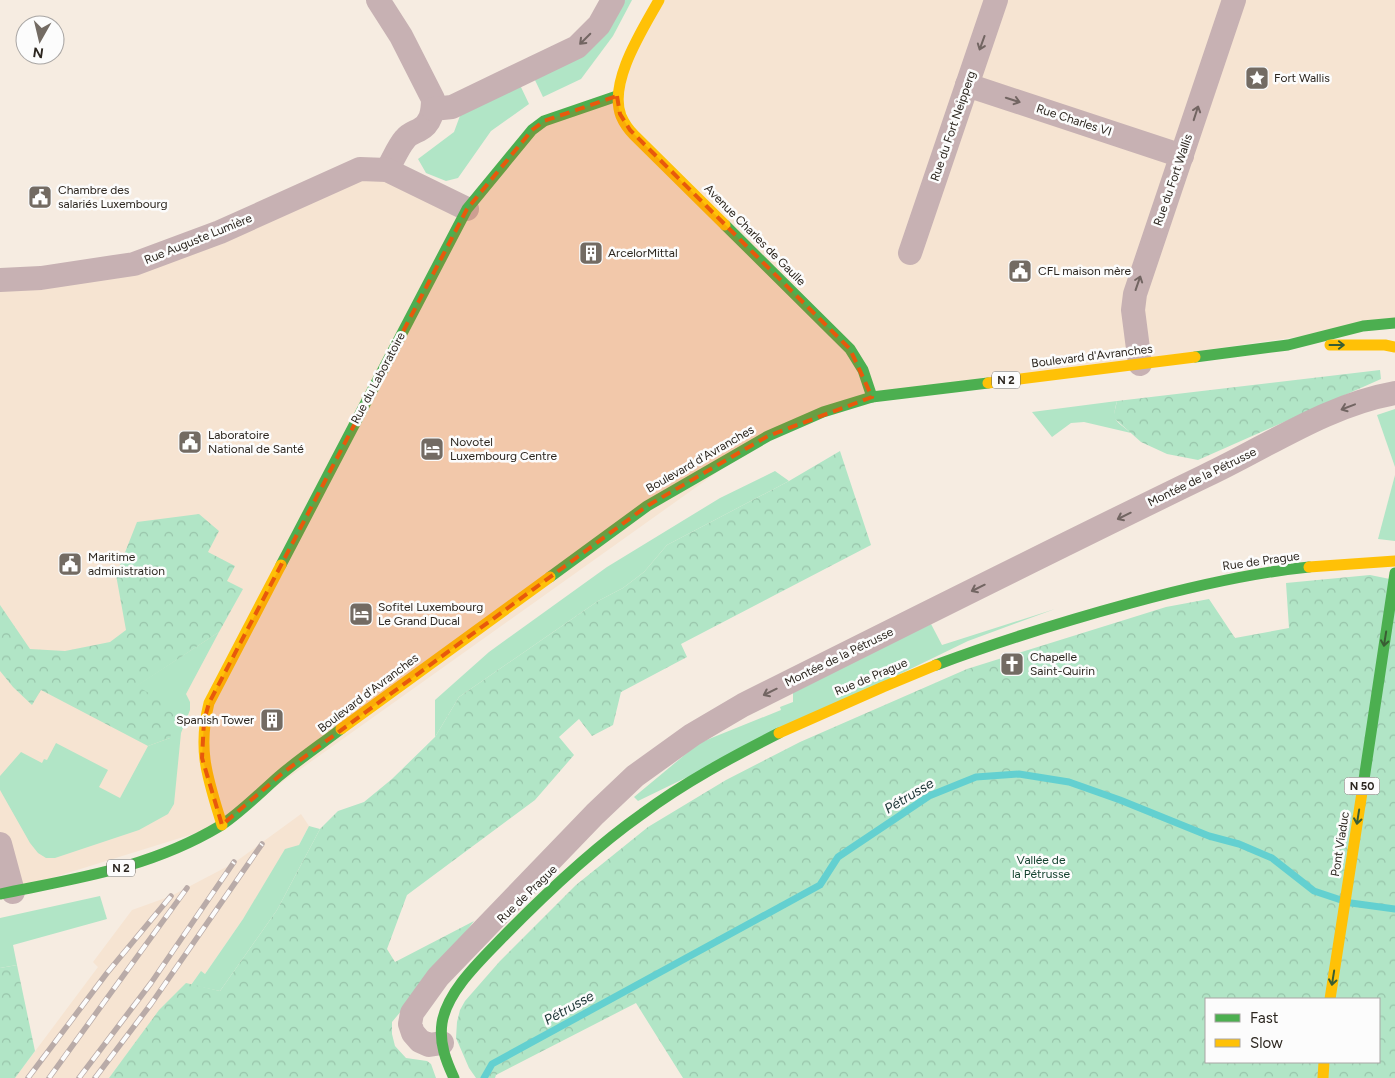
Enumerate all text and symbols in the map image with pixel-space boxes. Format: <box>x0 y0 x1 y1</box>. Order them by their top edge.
north arrow <box>15 15 65 65</box>
one-way arrow <box>579 33 591 46</box>
one-way arrow <box>977 34 986 50</box>
text: N <box>32 43 45 62</box>
place icon: Fort Wallis <box>1244 65 1270 91</box>
street label: Rue du Fort Neipperg <box>928 69 978 183</box>
place label: Fort Wallis <box>1274 71 1330 85</box>
one-way arrow <box>1005 96 1021 106</box>
street label: Rue Charles VI <box>1034 101 1114 139</box>
one-way arrow <box>1192 105 1201 121</box>
street label: Rue du Fort Wallis <box>1151 132 1195 228</box>
street label: Avenue Charles de Gaulle <box>702 182 809 289</box>
place label: Chambre des salariés Luxembourg <box>58 183 168 211</box>
public building icon: Chambre des salariés Luxembourg <box>27 184 53 210</box>
street label: Rue Auguste Lumière <box>142 211 254 267</box>
building icon: ArcelorMittal <box>578 240 604 266</box>
place label: ArcelorMittal <box>608 246 678 260</box>
public building icon: CFL maison mère <box>1007 258 1033 284</box>
place label: CFL maison mère <box>1038 264 1132 278</box>
one-way arrow <box>1134 276 1144 292</box>
street label: Rue du Laboratoire <box>348 329 408 426</box>
one-way arrow <box>1328 340 1345 350</box>
street label: Boulevard d'Avranches <box>1031 342 1154 370</box>
road number: N 2 <box>992 372 1020 388</box>
one-way arrow <box>1341 403 1357 412</box>
street label: Boulevard d'Avranches <box>644 422 757 496</box>
place label: Laboratoire National de Santé <box>208 428 304 456</box>
public building icon: Laboratoire National de Santé <box>177 429 203 455</box>
place label: Novotel Luxembourg Centre <box>450 435 558 463</box>
hotel icon: Novotel Luxembourg Centre <box>419 436 445 462</box>
street label: Montée de la Pétrusse <box>1145 444 1259 509</box>
one-way arrow <box>1116 511 1131 521</box>
street label: Rue de Prague <box>1222 549 1301 573</box>
place label: Maritime administration <box>88 550 165 578</box>
public building icon: Maritime administration <box>57 551 83 577</box>
one-way arrow <box>971 584 986 593</box>
place label: Sofitel Luxembourg Le Grand Ducal <box>378 600 483 628</box>
hotel icon: Sofitel Luxembourg Le Grand Ducal <box>348 601 374 627</box>
street label: Montée de la Pétrusse <box>782 624 896 689</box>
one-way arrow <box>1380 631 1390 647</box>
street label: Boulevard d'Avranches <box>315 650 421 735</box>
place label: Chapelle Saint-Quirin <box>1030 650 1095 678</box>
church icon: Chapelle Saint-Quirin <box>999 651 1025 677</box>
street label: Rue de Prague <box>833 655 910 699</box>
one-way arrow <box>763 688 778 697</box>
building icon: Spanish Tower <box>259 707 285 733</box>
place label: Spanish Tower <box>176 713 254 727</box>
water label: Pétrusse <box>881 774 937 817</box>
road number: N 50 <box>1344 778 1380 794</box>
one-way arrow <box>1352 809 1362 825</box>
street label: Pont Viaduc <box>1328 810 1352 877</box>
park label: Vallée de la Pétrusse <box>1012 853 1071 881</box>
road number: N 2 <box>107 860 135 876</box>
street label: Rue de Prague <box>494 862 560 926</box>
one-way arrow <box>1328 969 1338 985</box>
water label: Pétrusse <box>541 987 597 1029</box>
legend <box>1205 998 1380 1063</box>
text: Fast <box>1250 1009 1279 1027</box>
text: Slow <box>1250 1034 1283 1052</box>

